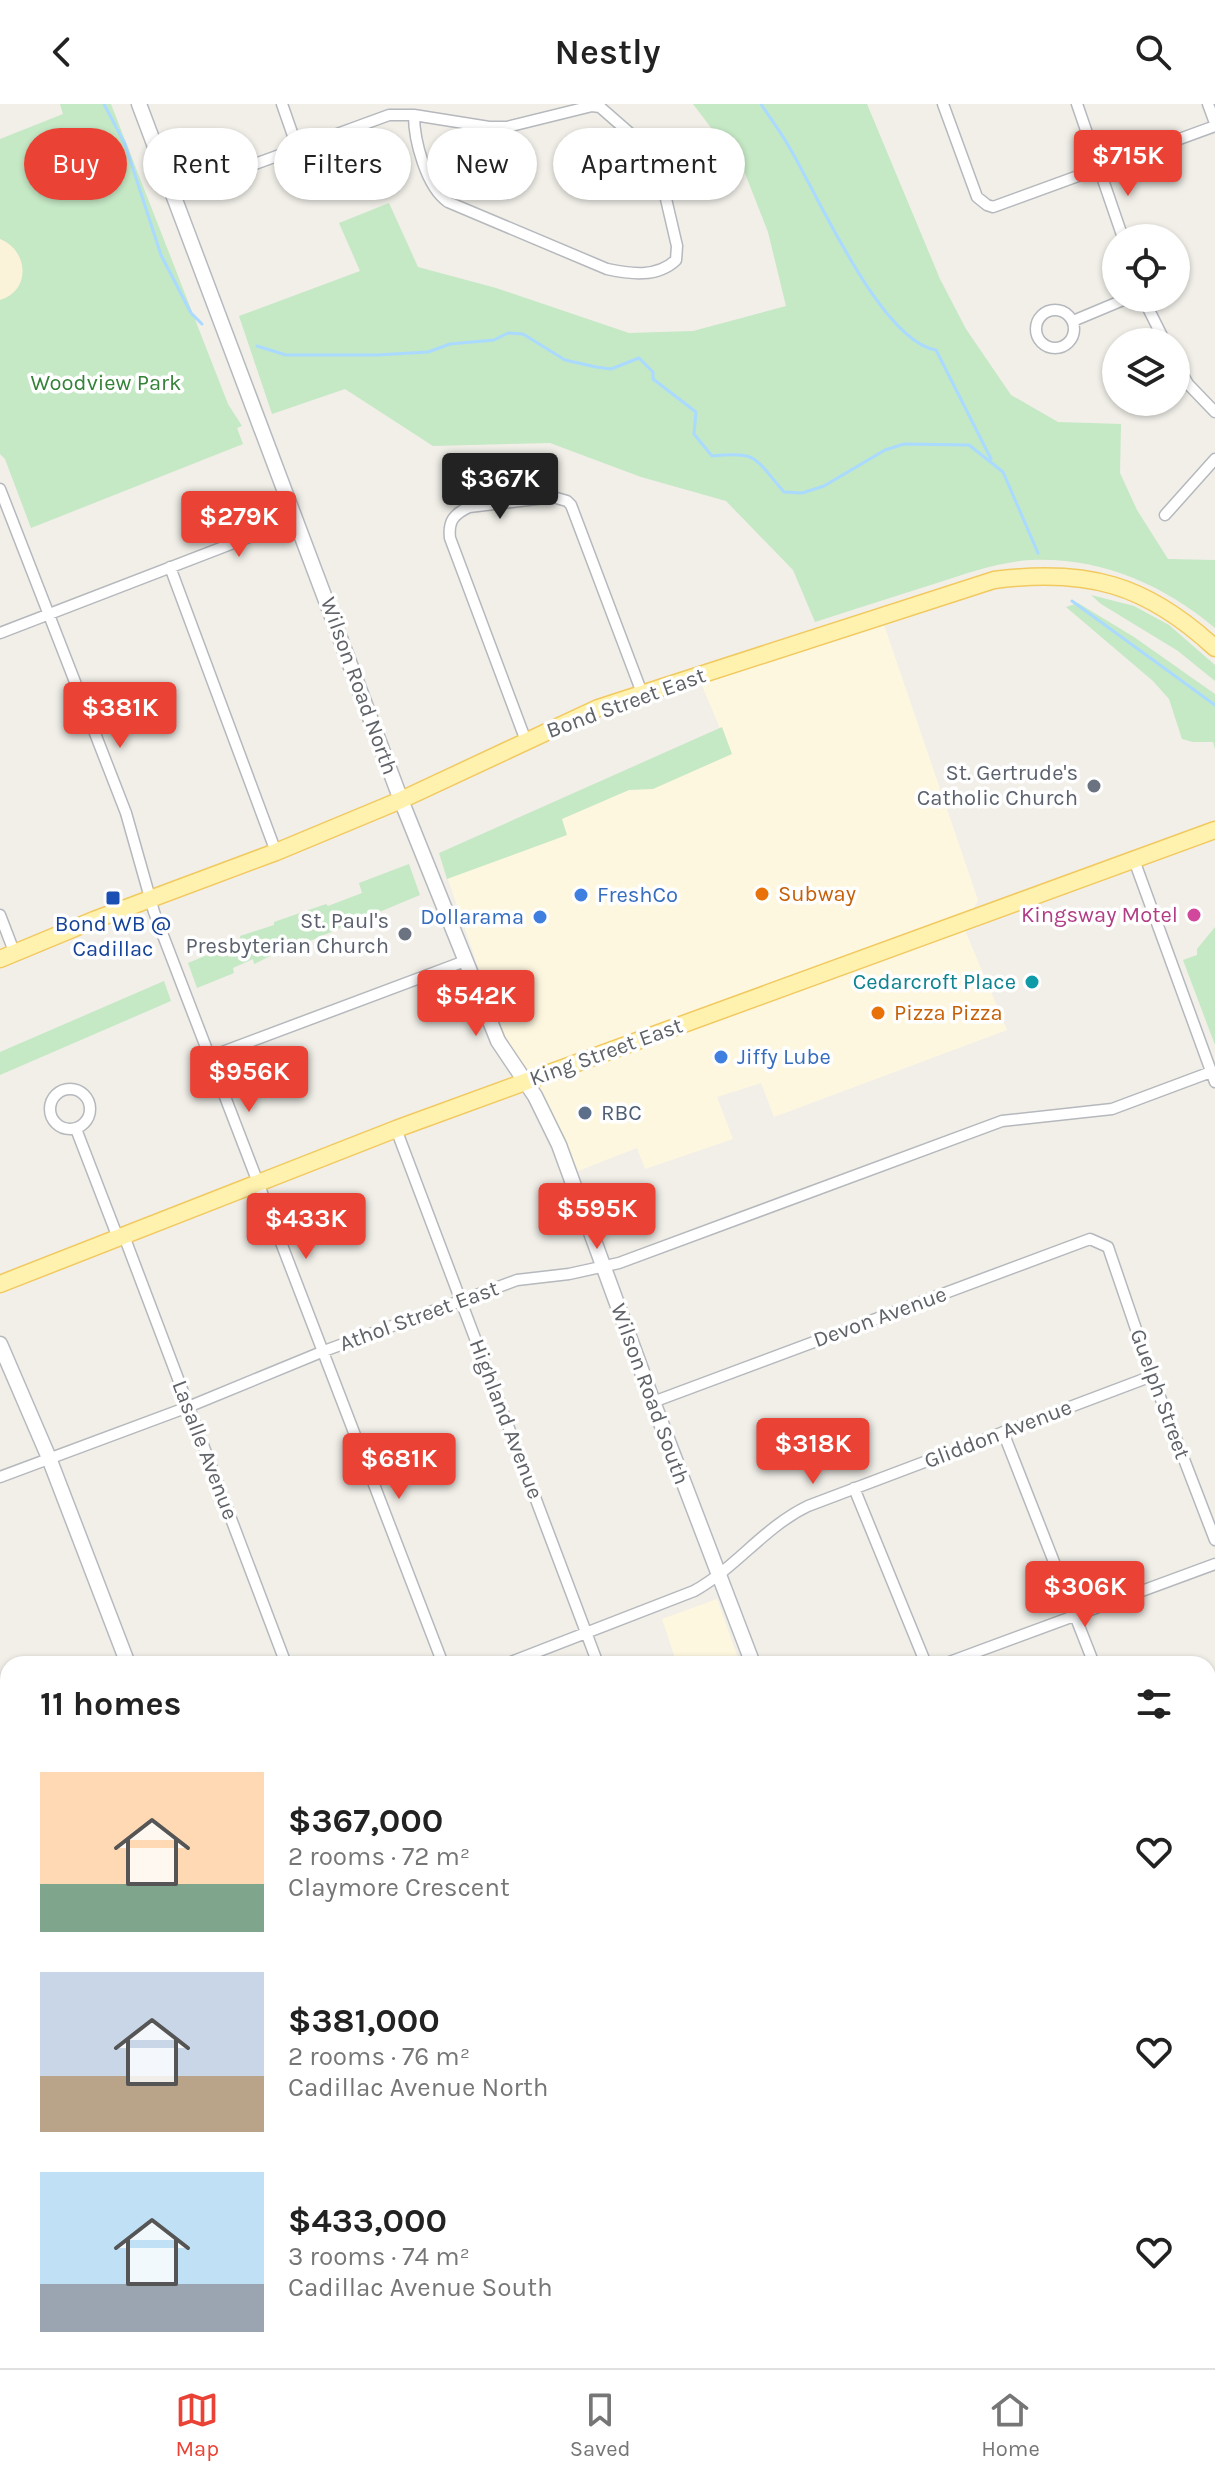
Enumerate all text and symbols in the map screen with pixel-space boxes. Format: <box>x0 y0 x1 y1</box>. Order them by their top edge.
icon: back <box>40 30 84 74</box>
icon: search <box>1131 30 1175 74</box>
text: Nestly <box>555 31 660 73</box>
chip: Buy <box>24 128 127 200</box>
chip: Rent <box>143 128 258 200</box>
chip: Filters <box>274 128 411 200</box>
chip: New <box>427 128 537 200</box>
chip: Apartment <box>553 128 745 200</box>
pin: $715K <box>1072 130 1184 198</box>
text: $715K <box>1092 140 1164 171</box>
map controls <box>1102 224 1190 416</box>
button: locate <box>1102 224 1190 312</box>
button: layers <box>1102 328 1190 416</box>
park label: Woodview Park <box>31 370 181 396</box>
pin: $367K <box>444 453 556 521</box>
text: $367K <box>460 463 540 494</box>
pin: $279K <box>183 491 295 559</box>
text: $279K <box>199 501 279 532</box>
street label: Wilson Road North <box>315 594 403 778</box>
street label: Bond Street East <box>543 662 709 744</box>
pin: $381K <box>64 682 176 750</box>
text: $381K <box>81 692 159 723</box>
place label: St. Gertrude's Catholic Church <box>917 760 1078 811</box>
marker: St. Gertrude's Catholic Church <box>1085 777 1103 795</box>
place label: Subway <box>778 881 856 907</box>
place label: FreshCo <box>597 882 678 908</box>
marker: Subway <box>753 885 771 903</box>
marker: FreshCo <box>572 886 590 904</box>
marker: Bond WB @ Cadillac <box>104 889 122 907</box>
place label: Kingsway Motel <box>1021 902 1178 928</box>
place label: Dollarama <box>420 904 524 930</box>
marker: Kingsway Motel <box>1185 906 1203 924</box>
place label: St. Paul's Presbyterian Church <box>185 908 389 959</box>
marker: Dollarama <box>531 908 549 926</box>
place label: Bond WB @ Cadillac <box>55 911 171 962</box>
marker: St. Paul's Presbyterian Church <box>396 925 414 943</box>
place label: Cedarcroft Place <box>853 969 1016 995</box>
pin: $542K <box>420 970 532 1038</box>
marker: Cedarcroft Place <box>1023 973 1041 991</box>
text: $542K <box>435 980 517 1011</box>
place label: Pizza Pizza <box>894 1000 1003 1026</box>
marker: Pizza Pizza <box>869 1004 887 1022</box>
street label: King Street East <box>526 1012 686 1092</box>
place label: Jiffy Lube <box>737 1044 831 1070</box>
pin: $956K <box>193 1046 305 1114</box>
marker: Jiffy Lube <box>712 1048 730 1066</box>
text: $956K <box>208 1056 290 1087</box>
place label: RBC <box>601 1100 642 1126</box>
marker: RBC <box>576 1104 594 1122</box>
pin: $595K <box>541 1183 653 1251</box>
pin: $433K <box>250 1193 362 1261</box>
text: $595K <box>556 1193 638 1224</box>
text: $433K <box>265 1203 347 1234</box>
street label: Athol Street East <box>336 1275 502 1357</box>
street label: Devon Avenue <box>810 1281 950 1353</box>
street label: Wilson Road South <box>605 1300 695 1488</box>
street label: Guelph Street <box>1124 1325 1196 1463</box>
street label: Highland Avenue <box>464 1335 548 1503</box>
street label: Lasalle Avenue <box>166 1377 244 1523</box>
street label: Gliddon Avenue <box>921 1394 1075 1474</box>
pin: $318K <box>757 1418 869 1486</box>
text: $318K <box>774 1428 852 1459</box>
pin: $681K <box>343 1433 455 1501</box>
text: $681K <box>361 1443 437 1474</box>
pin: $306K <box>1029 1561 1141 1629</box>
text: $306K <box>1043 1571 1127 1602</box>
icon: filters <box>1132 1682 1176 1726</box>
text: 11 homes <box>40 1684 182 1724</box>
text: $367,000 <box>288 1801 443 1841</box>
icon: home <box>104 1804 200 1900</box>
icon: heart <box>1132 1830 1176 1874</box>
text: 2 rooms · 72 m² <box>288 1841 470 1872</box>
text: Claymore Crescent <box>288 1872 510 1903</box>
text: $381,000 <box>288 2001 440 2041</box>
icon: home <box>104 2004 200 2100</box>
icon: heart <box>1132 2030 1176 2074</box>
text: 2 rooms · 76 m² <box>288 2041 470 2072</box>
text: Cadillac Avenue North <box>288 2072 548 2103</box>
text: $433,000 <box>288 2201 447 2241</box>
icon: home <box>104 2204 200 2300</box>
icon: heart <box>1132 2230 1176 2274</box>
text: 3 rooms · 74 m² <box>288 2241 470 2272</box>
text: Cadillac Avenue South <box>288 2272 553 2303</box>
tab: Map <box>175 2388 219 2462</box>
tab: Saved <box>570 2388 631 2462</box>
tab: Home <box>981 2388 1040 2462</box>

